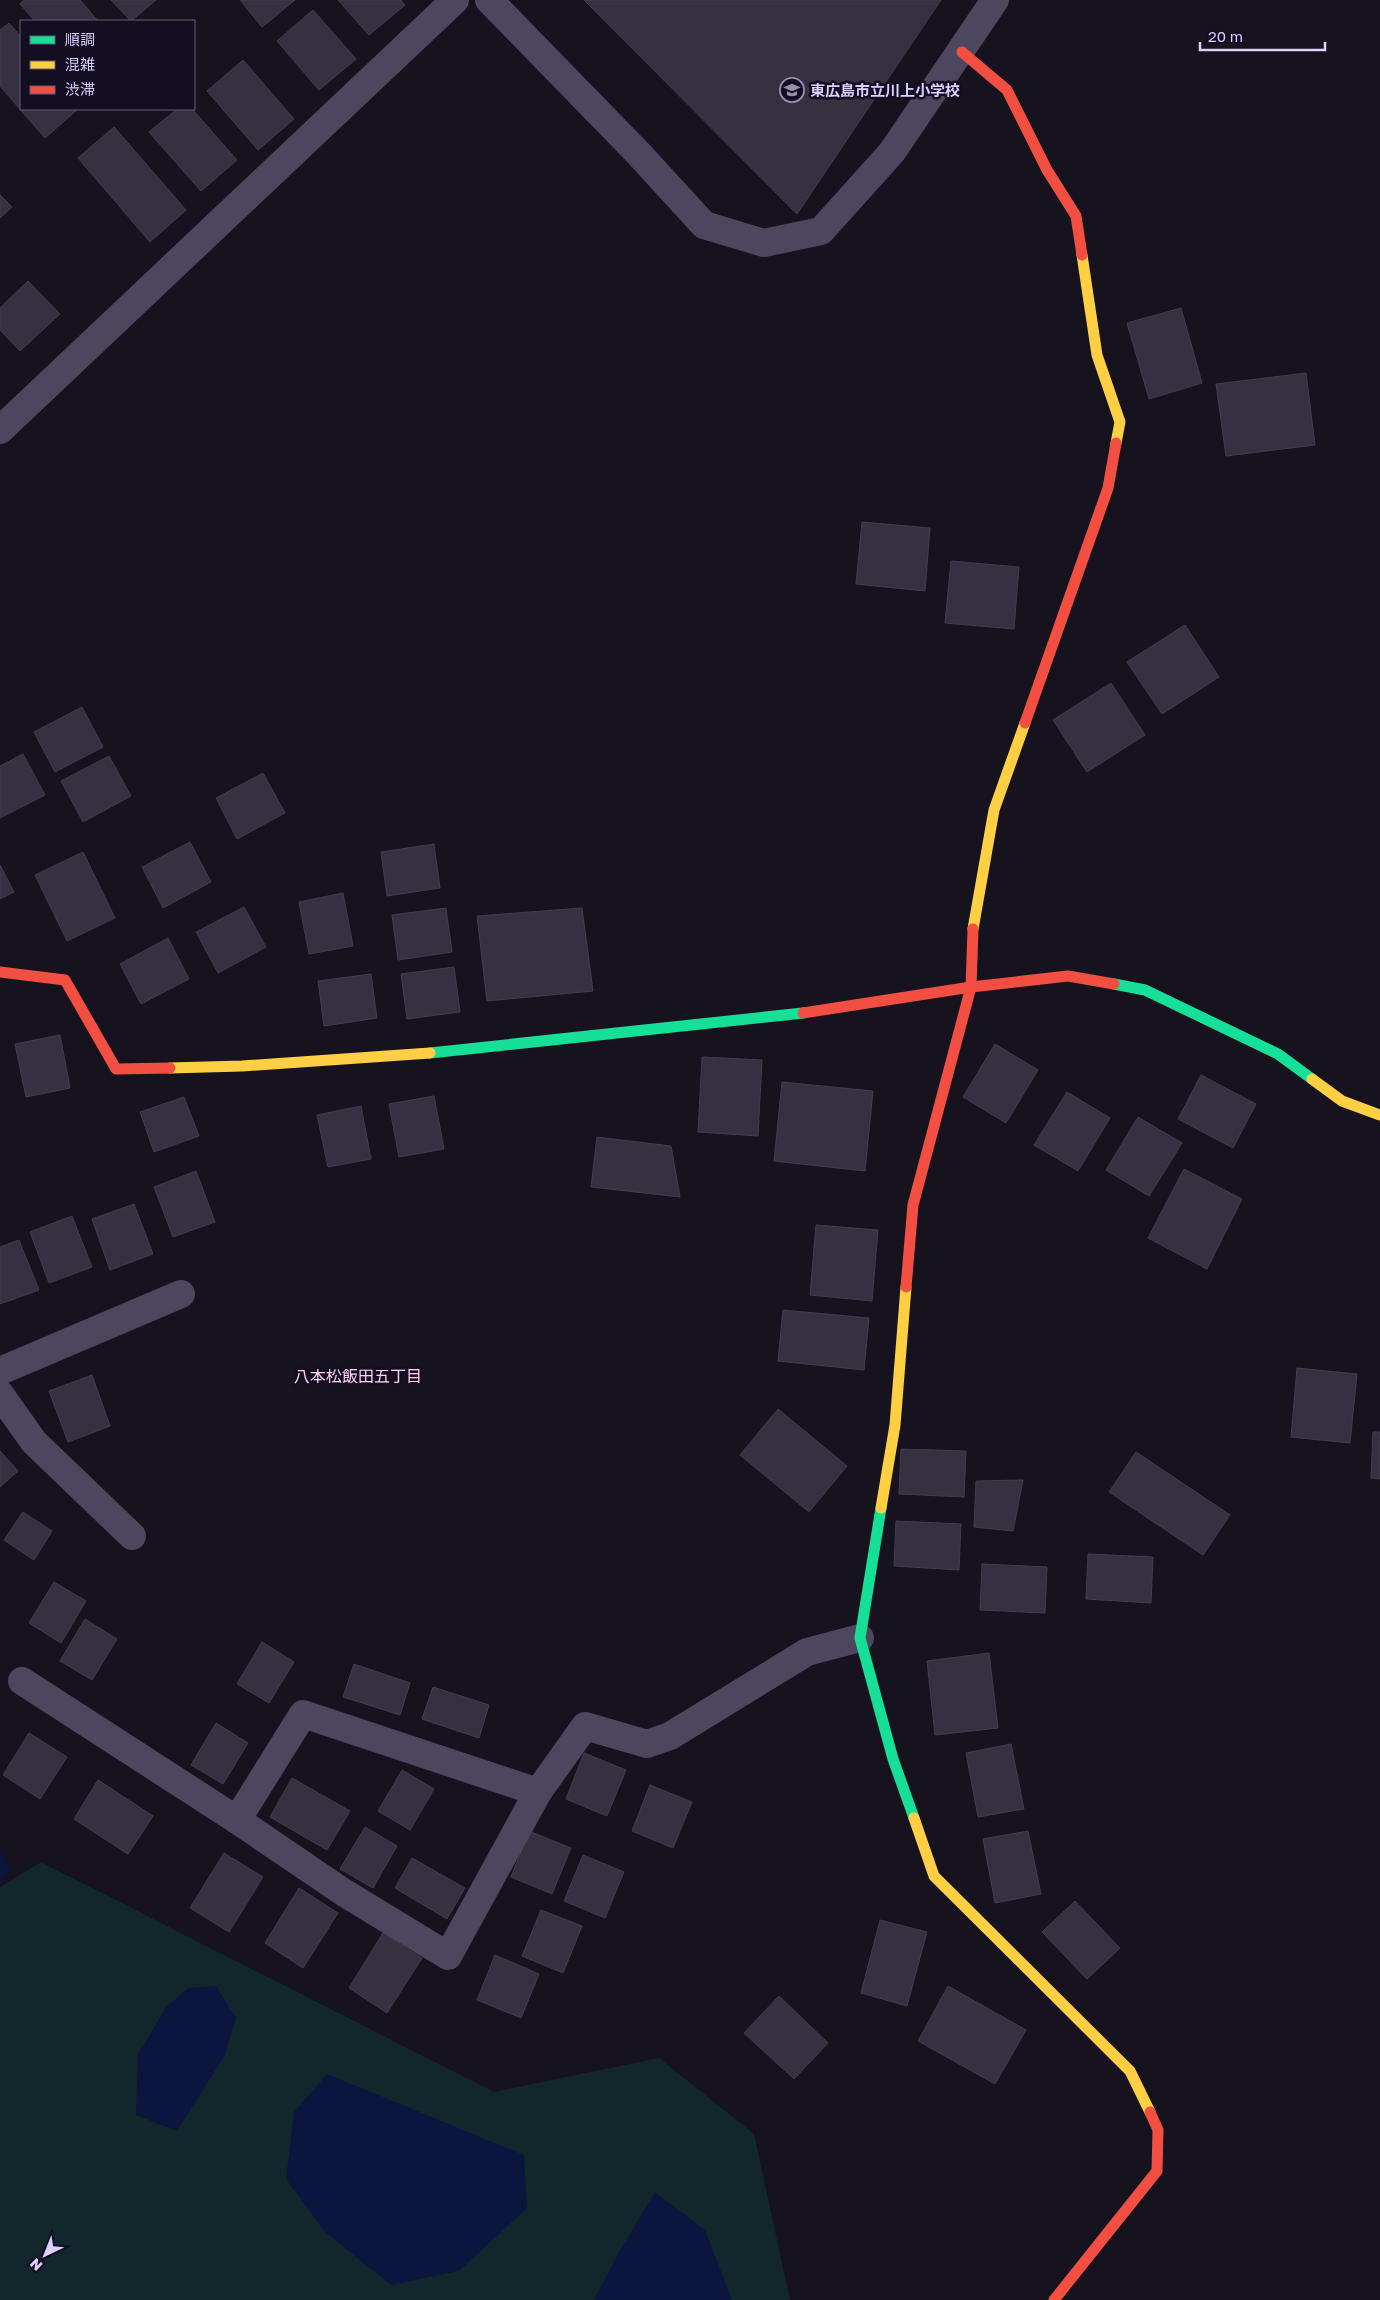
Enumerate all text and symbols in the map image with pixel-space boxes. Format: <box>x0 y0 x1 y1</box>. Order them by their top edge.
legend <box>20 20 195 110</box>
scale bar <box>1200 20 1325 52</box>
text: 20 m <box>1208 27 1243 45</box>
text: 順調 <box>65 30 95 48</box>
text: 混雑 <box>65 55 95 73</box>
school or university icon: 東広島市立川上小学校 <box>779 77 805 103</box>
text: 渋滞 <box>65 80 95 98</box>
place label: 東広島市立川上小学校 <box>810 81 960 99</box>
district label: 八本松飯田五丁目 <box>294 1366 422 1386</box>
north arrow <box>20 2230 70 2280</box>
text: N <box>26 2255 45 2275</box>

